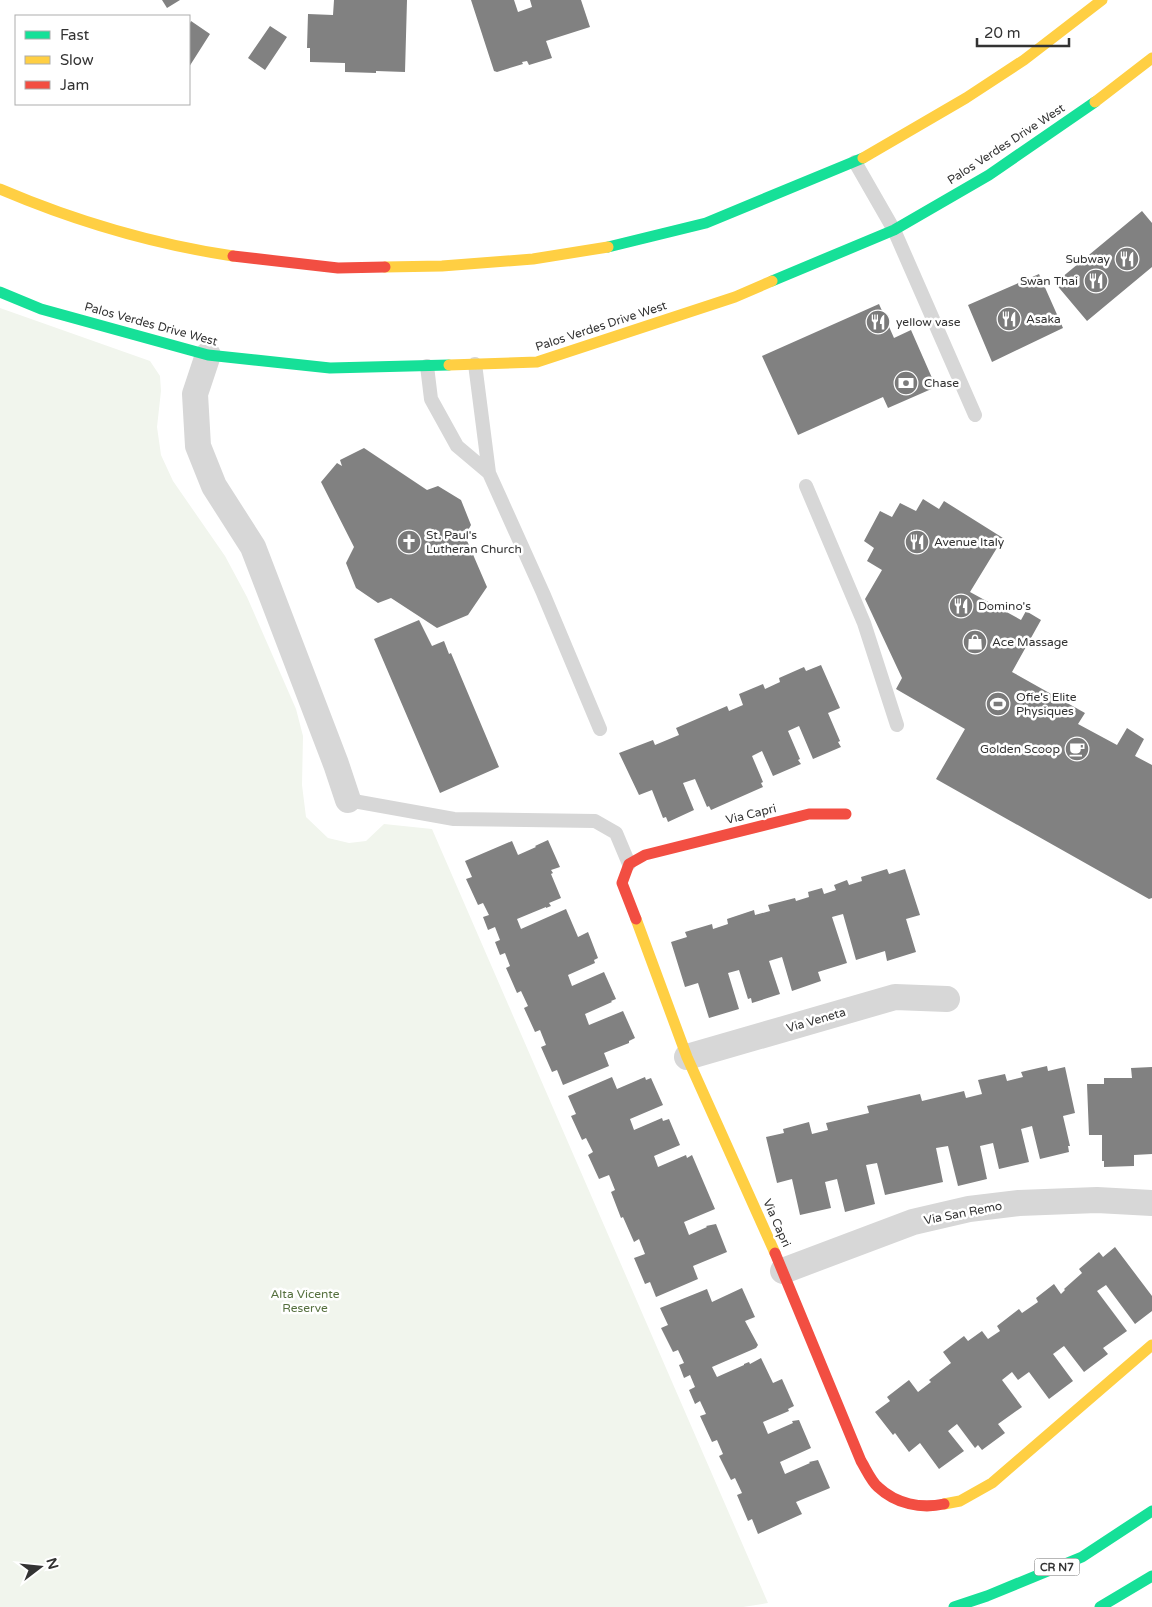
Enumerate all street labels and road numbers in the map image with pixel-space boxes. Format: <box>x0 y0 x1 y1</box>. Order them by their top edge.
street label: Palos Verdes Drive West <box>945 101 1068 187</box>
street label: Palos Verdes Drive West <box>534 298 669 354</box>
street label: Palos Verdes Drive West <box>83 299 219 349</box>
street label: Via Capri <box>724 801 778 827</box>
street label: Via Veneta <box>785 1005 847 1035</box>
street label: Via Capri <box>760 1197 794 1249</box>
street label: Via San Remo <box>923 1199 1003 1227</box>
road number: CR N7 <box>1034 1558 1080 1575</box>

